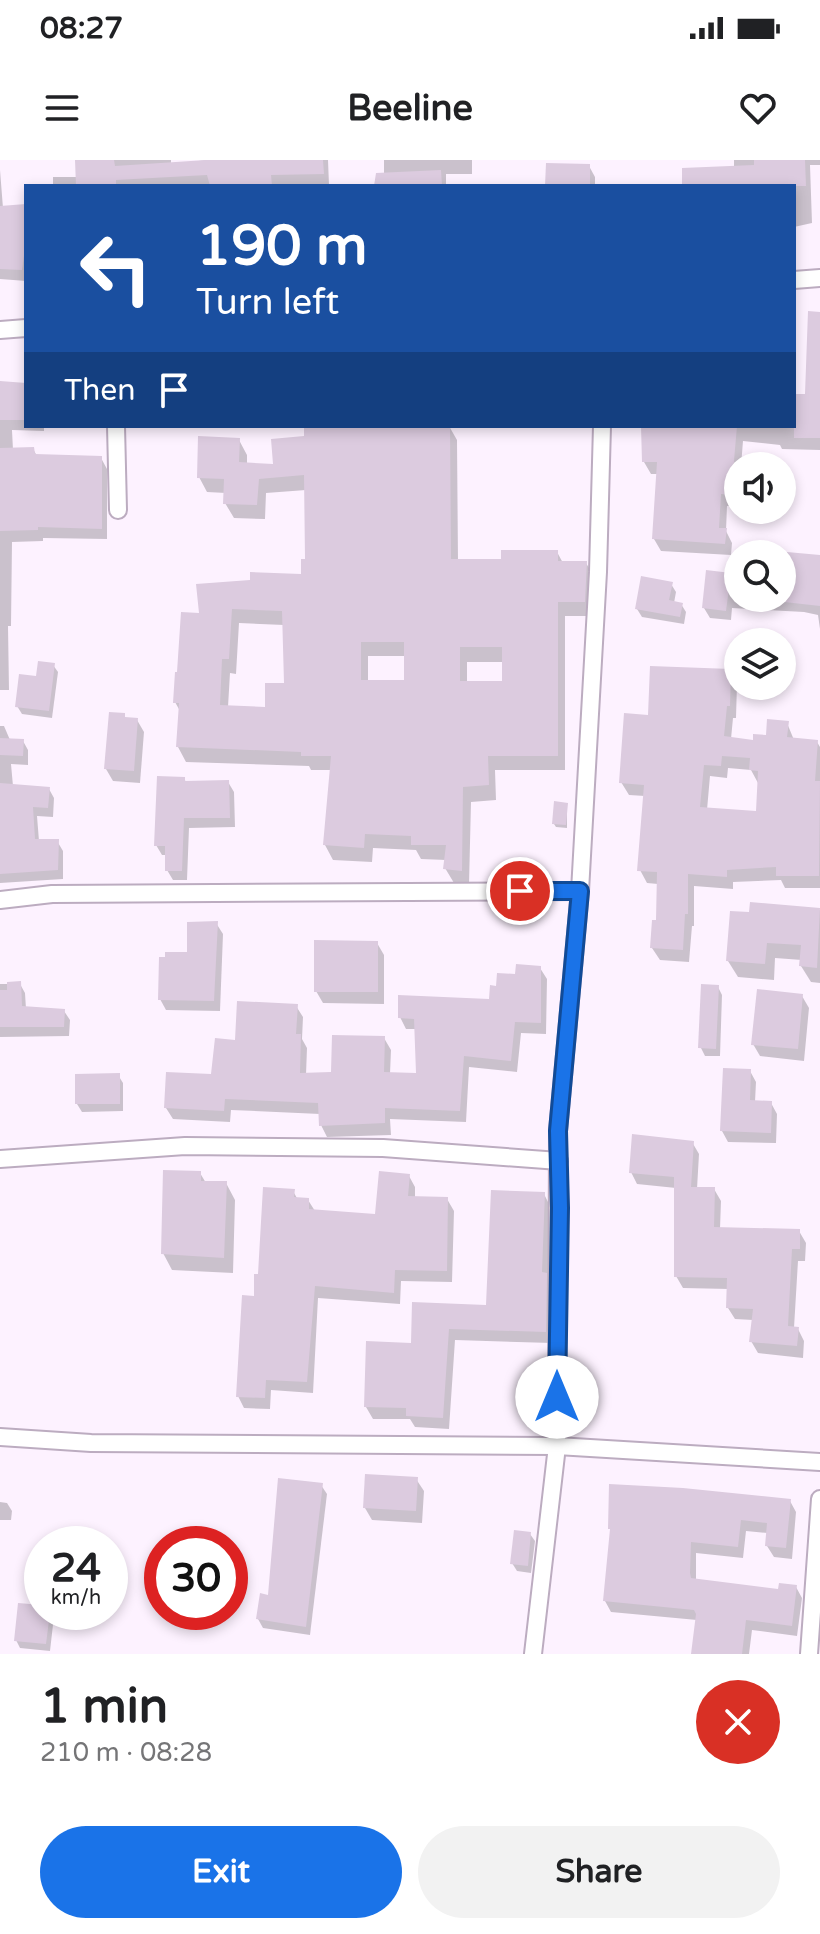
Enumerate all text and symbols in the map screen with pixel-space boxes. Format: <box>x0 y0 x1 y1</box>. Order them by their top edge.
text: 08:27 <box>40 10 123 47</box>
icon: menu <box>40 86 84 130</box>
icon: heart <box>736 86 780 130</box>
text: Beeline <box>347 87 473 130</box>
text: 190 m <box>196 213 367 280</box>
icon: left <box>64 216 168 320</box>
text: Turn left <box>196 281 339 324</box>
icon: arrive <box>152 368 196 412</box>
text: Then <box>64 372 136 409</box>
map controls <box>724 452 796 700</box>
button: sound <box>724 452 796 524</box>
button: search <box>724 540 796 612</box>
button: layers <box>724 628 796 700</box>
pin <box>486 857 554 925</box>
icon: arrive <box>498 869 542 913</box>
position arrow <box>515 1355 599 1439</box>
speed limit sign: 30 <box>144 1526 248 1630</box>
text: 24 <box>51 1544 101 1592</box>
text: km/h <box>51 1586 101 1610</box>
text: 1 min <box>40 1678 168 1736</box>
button: close <box>696 1680 780 1764</box>
text: 210 m · 08:28 <box>40 1737 212 1768</box>
button: Exit <box>40 1826 402 1918</box>
button: Share <box>418 1826 780 1918</box>

